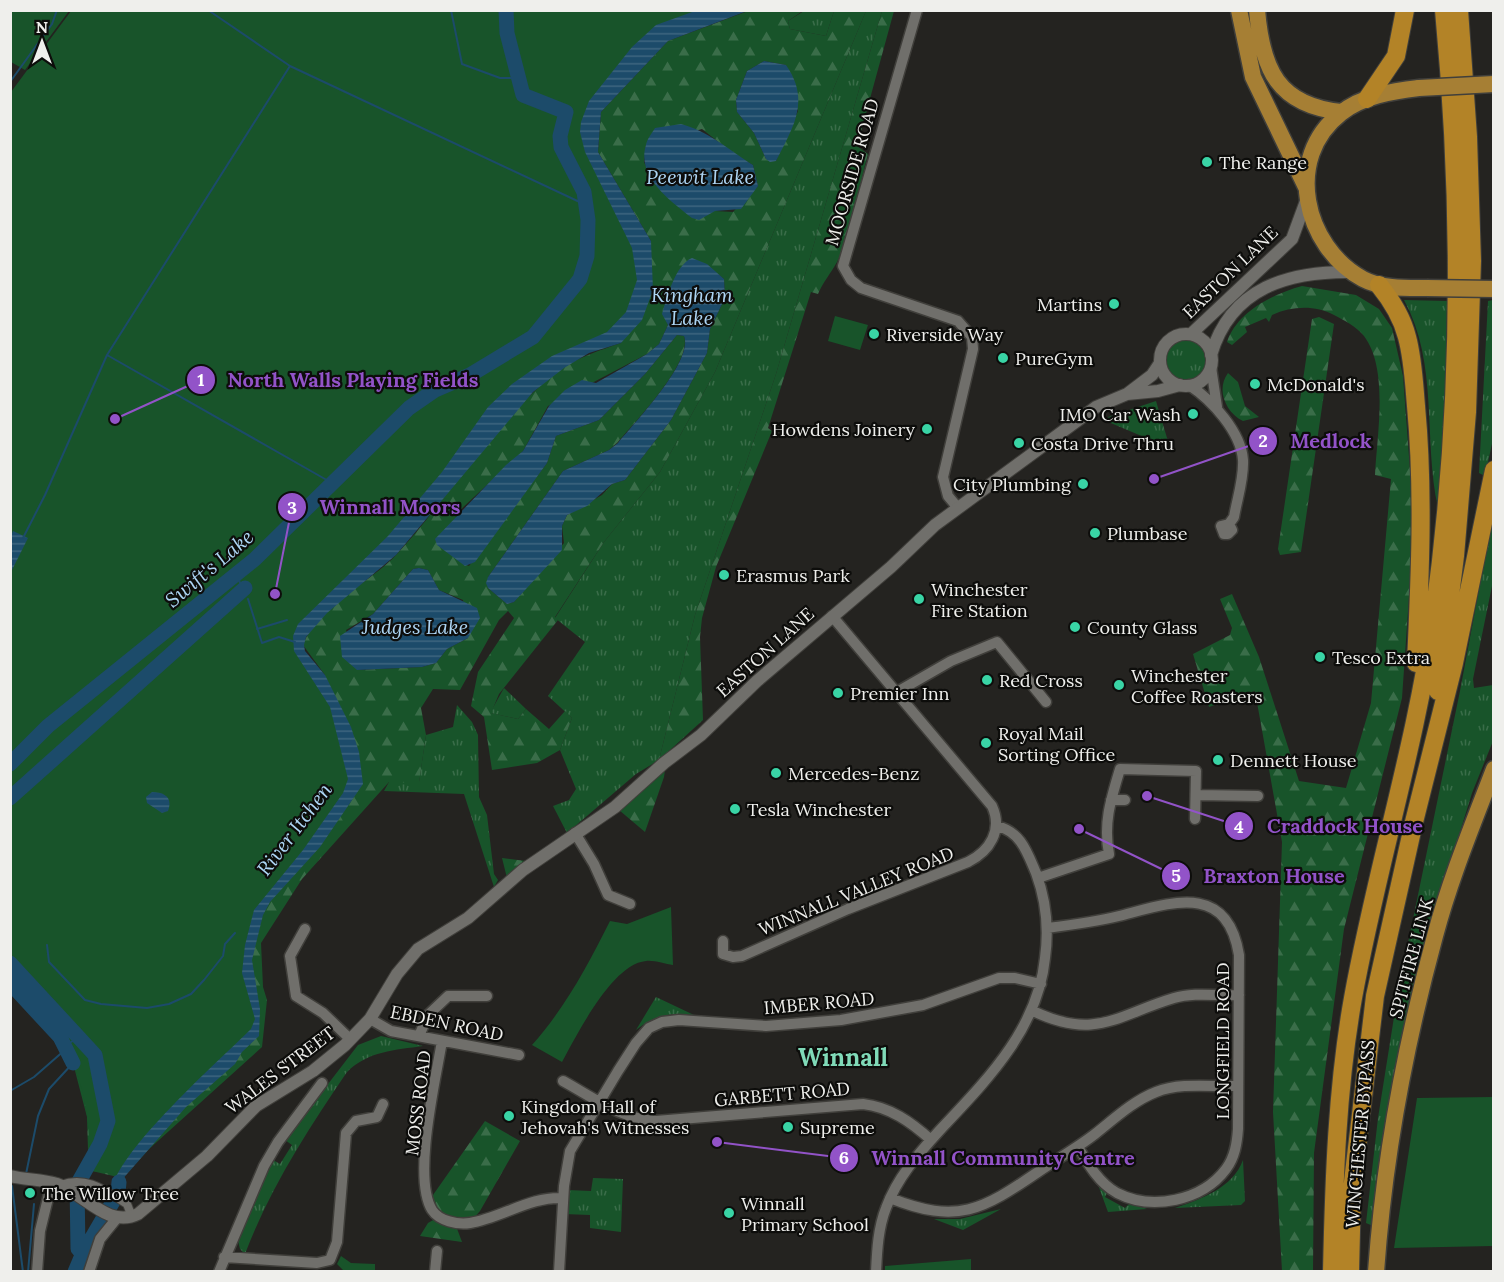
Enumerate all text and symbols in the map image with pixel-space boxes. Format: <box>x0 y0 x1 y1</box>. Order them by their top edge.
north arrow <box>12 12 72 72</box>
text: N <box>36 17 48 37</box>
street label: MOORSIDE ROAD <box>820 96 884 248</box>
place label: The Range <box>1219 151 1307 174</box>
marker: The Range <box>1200 155 1214 169</box>
water label: Peewit Lake <box>646 164 754 189</box>
street label: EASTON LANE <box>1178 221 1282 323</box>
water label: Kingham Lake <box>651 282 733 330</box>
place label: Martins <box>1037 293 1102 316</box>
marker: Martins <box>1107 297 1121 311</box>
place label: Riverside Way <box>886 323 1004 346</box>
marker: Riverside Way <box>867 327 881 341</box>
place label: PureGym <box>1015 347 1093 370</box>
marker: PureGym <box>996 351 1010 365</box>
callout: North Walls Playing Fields <box>186 361 491 399</box>
text: North Walls Playing Fields <box>228 367 479 392</box>
text: 1 <box>197 368 205 391</box>
place label: McDonald's <box>1267 373 1365 396</box>
marker: McDonald's <box>1248 377 1262 391</box>
place label: IMO Car Wash <box>1060 403 1181 426</box>
marker: IMO Car Wash <box>1186 407 1200 421</box>
place label: Howdens Joinery <box>772 418 915 441</box>
marker: Howdens Joinery <box>920 422 934 436</box>
callout: Medlock <box>1248 422 1384 460</box>
text: Medlock <box>1290 428 1372 453</box>
text: 2 <box>1258 429 1268 452</box>
place label: Costa Drive Thru <box>1031 432 1174 455</box>
marker: Costa Drive Thru <box>1012 436 1026 450</box>
place label: City Plumbing <box>953 473 1072 496</box>
marker: City Plumbing <box>1076 477 1090 491</box>
callout: Winnall Moors <box>277 488 472 526</box>
text: Winnall Moors <box>320 494 461 519</box>
text: 3 <box>287 496 297 519</box>
place label: Plumbase <box>1107 522 1188 545</box>
water label: Swift's Lake <box>160 524 258 612</box>
marker: Plumbase <box>1088 526 1102 540</box>
place label: Erasmus Park <box>736 564 850 587</box>
marker: Erasmus Park <box>717 568 731 582</box>
place label: Winchester Fire Station <box>931 578 1028 622</box>
marker: Winchester Fire Station <box>912 592 926 606</box>
street label: EASTON LANE <box>711 602 819 702</box>
water label: Judges Lake <box>361 614 468 639</box>
place label: County Glass <box>1087 616 1197 639</box>
marker: County Glass <box>1068 620 1082 634</box>
place label: Tesco Extra <box>1332 646 1430 669</box>
marker: Tesco Extra <box>1313 650 1327 664</box>
place label: Winchester Coffee Roasters <box>1131 664 1263 708</box>
place label: Red Cross <box>999 669 1083 692</box>
marker: Red Cross <box>980 673 994 687</box>
marker: Winchester Coffee Roasters <box>1112 678 1126 692</box>
place label: Premier Inn <box>850 682 950 705</box>
marker: Premier Inn <box>831 686 845 700</box>
place label: Royal Mail Sorting Office <box>998 722 1116 766</box>
marker: Royal Mail Sorting Office <box>979 736 993 750</box>
place label: Dennett House <box>1230 749 1357 772</box>
marker: Dennett House <box>1211 753 1225 767</box>
place label: Mercedes-Benz <box>788 762 919 785</box>
marker: Mercedes-Benz <box>769 766 783 780</box>
water label: River Itchen <box>251 777 337 880</box>
place label: Tesla Winchester <box>747 798 891 821</box>
marker: Tesla Winchester <box>728 802 742 816</box>
callout: Craddock House <box>1224 807 1435 845</box>
text: Craddock House <box>1267 813 1423 838</box>
text: 4 <box>1234 815 1244 838</box>
street label: WINNALL VALLEY ROAD <box>755 841 957 941</box>
callout: Braxton House <box>1161 857 1356 895</box>
text: Braxton House <box>1203 863 1345 888</box>
text: 5 <box>1171 864 1181 887</box>
street label: SPITFIRE LINK <box>1384 894 1438 1021</box>
street label: LONGFIELD ROAD <box>1211 962 1234 1120</box>
street label: IMBER ROAD <box>763 987 875 1019</box>
street label: EBDEN ROAD <box>388 1000 506 1046</box>
street label: WALES STREET <box>220 1021 340 1119</box>
street label: WINCHESTER BYPASS <box>1340 1039 1380 1229</box>
district label: Winnall <box>798 1042 888 1073</box>
street label: MOSS ROAD <box>400 1049 436 1157</box>
street label: GARBETT ROAD <box>713 1077 851 1111</box>
place label: Kingdom Hall of Jehovah's Witnesses <box>520 1095 689 1139</box>
marker: Kingdom Hall of Jehovah's Witnesses <box>502 1109 516 1123</box>
place label: Supreme <box>800 1116 875 1139</box>
marker: Supreme <box>781 1120 795 1134</box>
callout: Winnall Community Centre <box>829 1139 1146 1177</box>
text: Winnall Community Centre <box>871 1145 1135 1170</box>
text: 6 <box>839 1146 849 1169</box>
place label: The Willow Tree <box>42 1182 179 1205</box>
marker: The Willow Tree <box>23 1186 37 1200</box>
place label: Winnall Primary School <box>741 1192 869 1236</box>
marker: Winnall Primary School <box>722 1206 736 1220</box>

